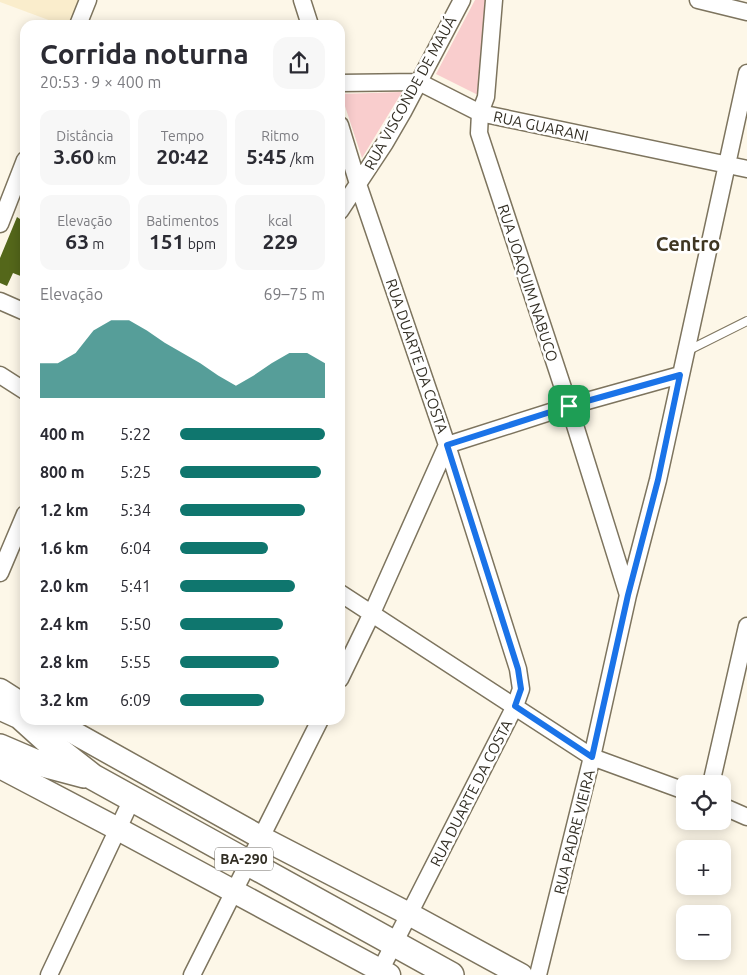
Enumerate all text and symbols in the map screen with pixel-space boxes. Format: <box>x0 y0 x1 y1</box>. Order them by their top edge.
street label: RUA VISCONDE DE MAUÁ <box>361 13 459 173</box>
button: share <box>273 37 325 89</box>
text: Corrida noturna <box>40 38 249 69</box>
text: 20:53 · 9 × 400 m <box>40 73 161 91</box>
street label: RUA GUARANI <box>492 108 590 144</box>
text: Distância <box>56 128 113 144</box>
text: Tempo <box>161 128 204 144</box>
text: Ritmo <box>261 128 299 144</box>
text: 3.60 <box>53 144 94 168</box>
text: 20:42 <box>156 144 209 168</box>
text: 5:45 <box>246 144 287 168</box>
text: km <box>94 151 116 167</box>
text: /km <box>287 151 314 167</box>
street label: RUA JOAQUIM NABUCO <box>495 202 561 364</box>
text: Elevação <box>57 213 112 229</box>
text: Batimentos <box>146 213 219 229</box>
text: kcal <box>268 213 292 229</box>
text: 63 <box>65 229 89 253</box>
text: 151 <box>149 229 184 253</box>
text: 229 <box>262 229 298 253</box>
district label: Centro <box>656 232 720 255</box>
text: m <box>89 236 104 252</box>
text: bpm <box>184 236 216 252</box>
street label: RUA DUARTE DA COSTA <box>383 277 452 436</box>
text: Elevação <box>40 285 103 303</box>
text: 69–75 m <box>263 285 325 303</box>
pin <box>548 385 590 427</box>
icon: arrive <box>555 392 583 420</box>
text: 400 m <box>40 425 85 443</box>
text: 5:22 <box>120 425 151 443</box>
text: 800 m <box>40 463 85 481</box>
text: 5:25 <box>120 463 151 481</box>
text: 1.2 km <box>40 501 89 519</box>
text: 5:34 <box>120 501 151 519</box>
text: 1.6 km <box>40 539 89 557</box>
text: 6:04 <box>120 539 151 557</box>
text: 2.0 km <box>40 577 89 595</box>
text: 5:41 <box>120 577 151 595</box>
text: 2.4 km <box>40 615 89 633</box>
text: 5:50 <box>120 615 151 633</box>
text: 2.8 km <box>40 653 89 671</box>
text: 5:55 <box>120 653 151 671</box>
text: 3.2 km <box>40 691 89 709</box>
text: 6:09 <box>120 691 151 709</box>
street label: RUA DUARTE DA COSTA <box>427 717 516 869</box>
street label: RUA PADRE VIEIRA <box>550 768 598 896</box>
map controls <box>676 775 731 960</box>
button: locate <box>676 775 731 830</box>
button: + <box>676 840 731 895</box>
road number: BA-290 <box>215 848 273 871</box>
button: − <box>676 905 731 960</box>

